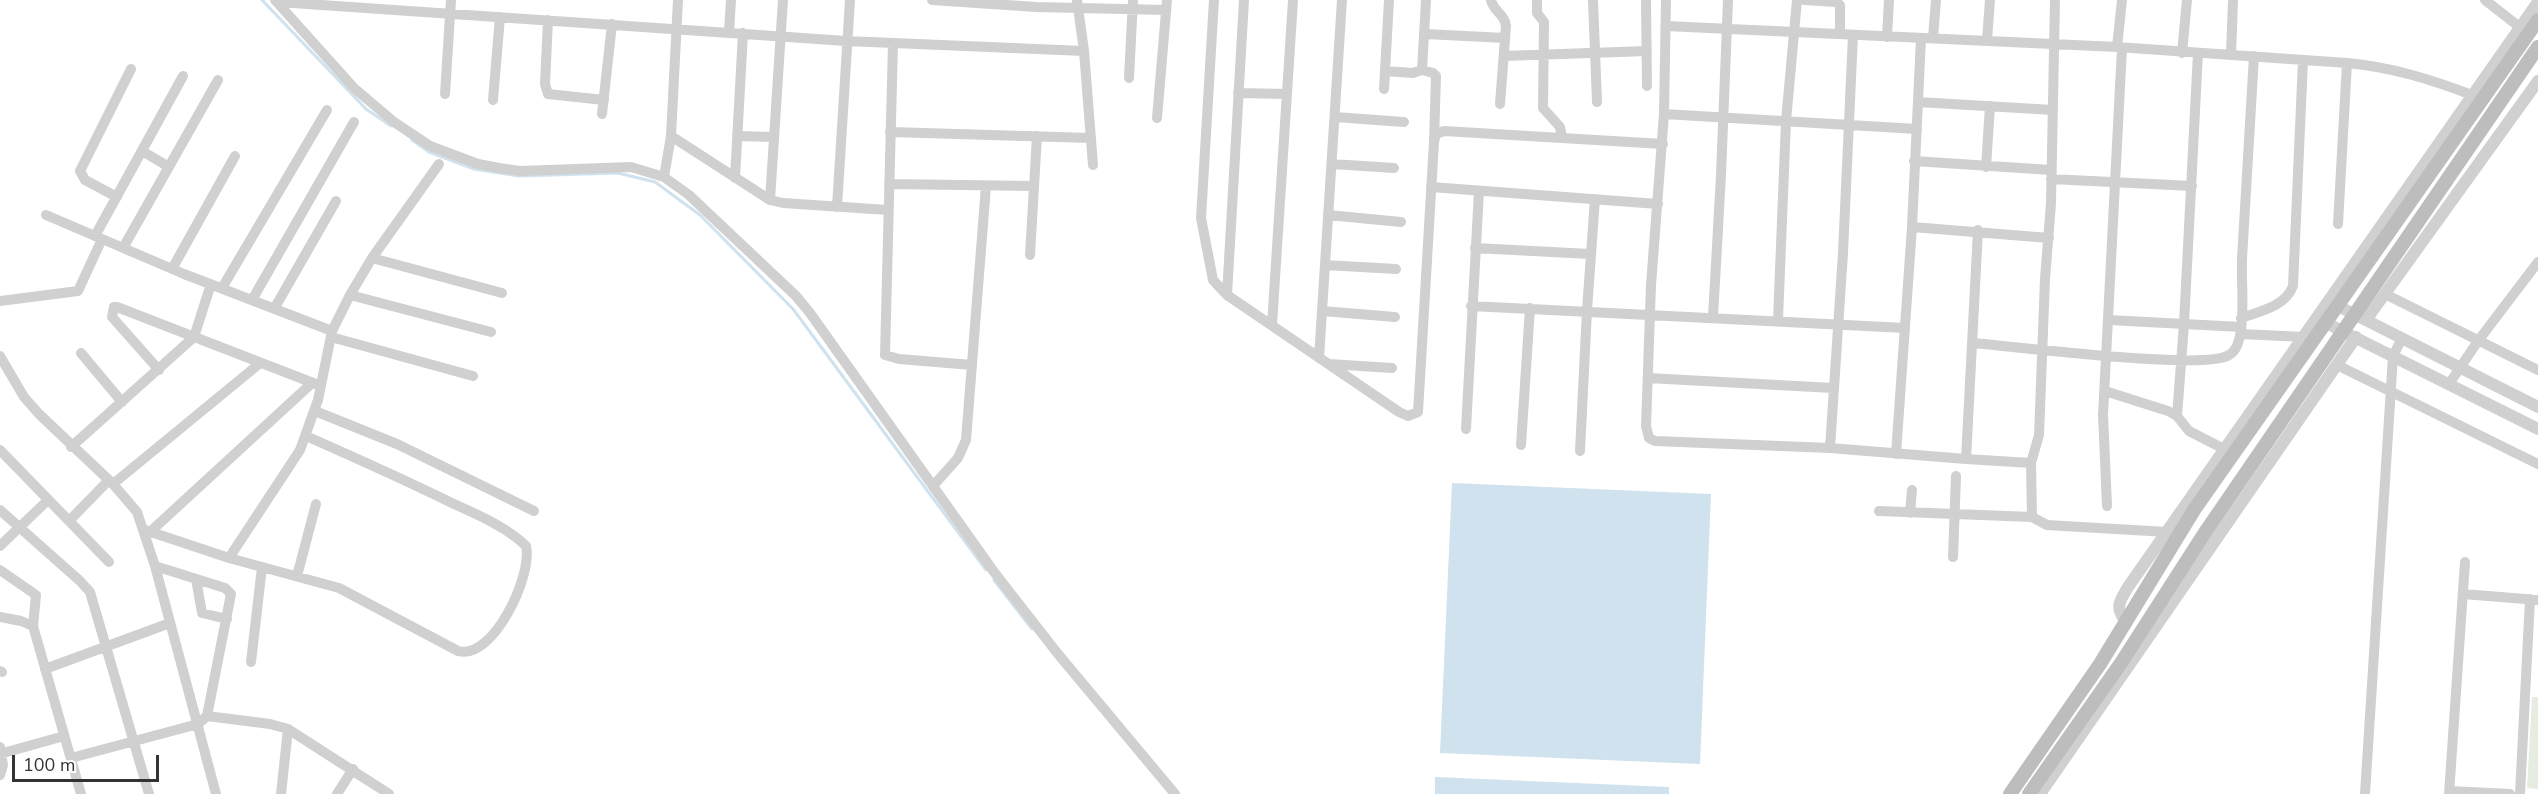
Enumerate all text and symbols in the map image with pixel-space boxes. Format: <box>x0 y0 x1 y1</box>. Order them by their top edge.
scale bar <box>15 743 162 781</box>
text: 100 m <box>23 753 75 777</box>

